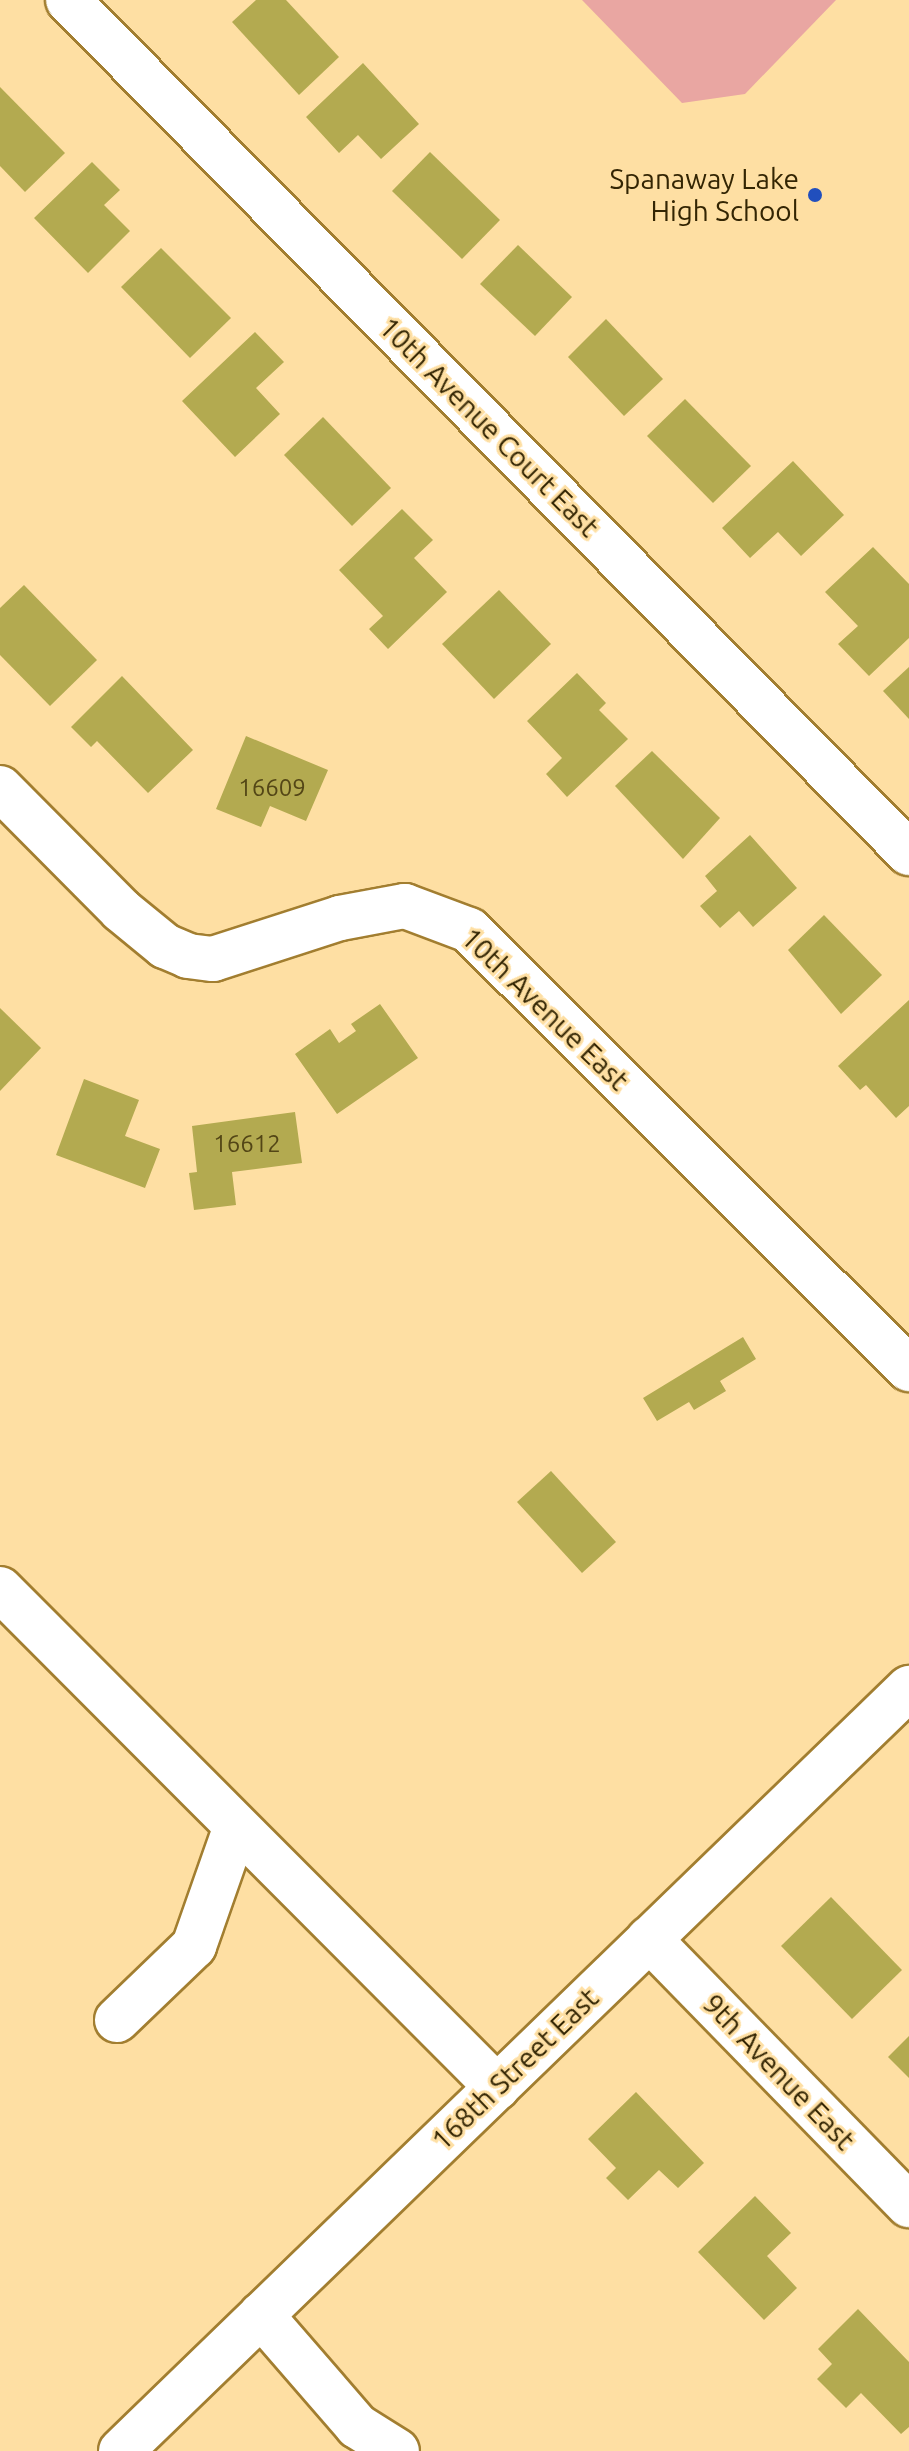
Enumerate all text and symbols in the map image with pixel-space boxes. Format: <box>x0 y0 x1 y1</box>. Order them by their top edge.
place label: Spanaway Lake High School <box>609 162 799 228</box>
marker: Spanaway Lake High School <box>806 186 824 204</box>
street label: 10th Avenue Court East <box>372 310 606 544</box>
house number: 16609 <box>238 774 306 802</box>
street label: 10th Avenue East <box>455 921 635 1097</box>
house number: 16612 <box>213 1130 281 1158</box>
street label: 168th Street East <box>425 1981 605 2157</box>
street label: 9th Avenue East <box>696 1987 862 2157</box>

